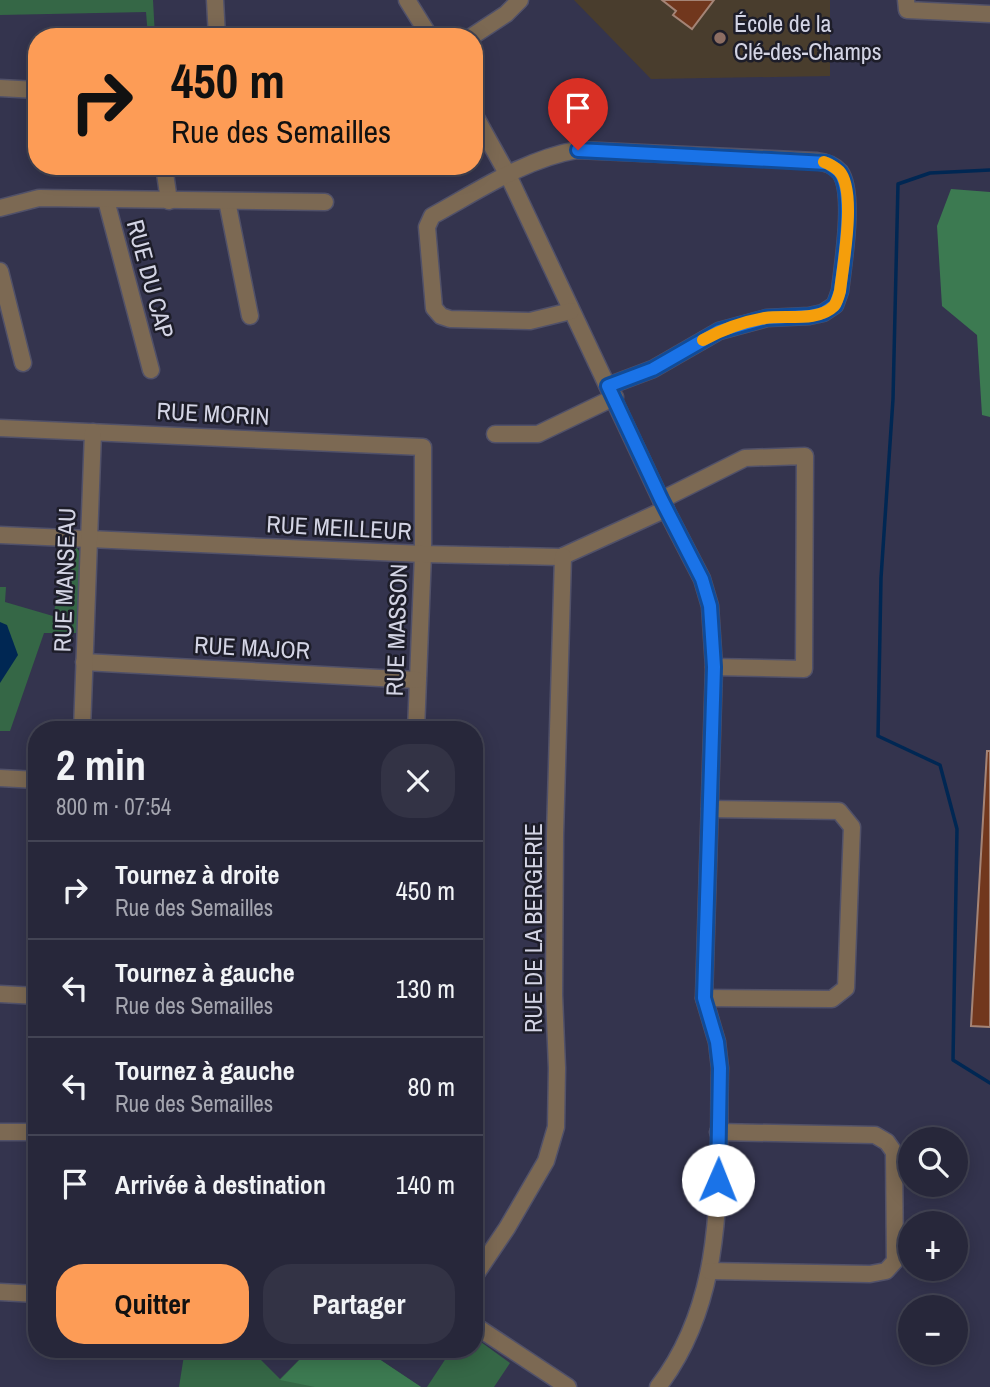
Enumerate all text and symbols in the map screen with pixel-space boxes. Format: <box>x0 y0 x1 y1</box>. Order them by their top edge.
place label: École de la Clé-des-Champs <box>734 7 882 67</box>
marker: École de la Clé-des-Champs <box>712 30 728 46</box>
text: 450 m <box>171 47 285 113</box>
icon: right <box>56 56 147 147</box>
pin <box>548 78 608 150</box>
icon: arrive <box>559 89 597 127</box>
text: Rue des Semailles <box>171 110 391 153</box>
street label: RUE DU CAP <box>120 216 182 342</box>
street label: RUE MORIN <box>156 394 270 432</box>
street label: RUE MANSEAU <box>45 507 83 653</box>
street label: RUE MEILLEUR <box>266 507 413 547</box>
street label: RUE MASSON <box>378 563 414 697</box>
street label: RUE MAJOR <box>193 628 311 666</box>
text: 2 min <box>56 737 146 793</box>
button: close <box>381 744 455 818</box>
text: 800 m · 07:54 <box>56 791 171 822</box>
street label: RUE DE LA BERGERIE <box>517 823 549 1033</box>
text: Tournez à droite <box>115 857 279 892</box>
icon: right <box>56 871 94 909</box>
text: 450 m <box>396 873 455 908</box>
text: Rue des Semailles <box>115 892 273 923</box>
text: Tournez à gauche <box>115 955 295 990</box>
icon: left <box>56 969 94 1007</box>
text: 130 m <box>396 971 455 1006</box>
text: Rue des Semailles <box>115 990 273 1021</box>
text: Tournez à gauche <box>115 1053 295 1088</box>
icon: left <box>56 1067 94 1105</box>
text: 80 m <box>408 1069 455 1104</box>
text: Rue des Semailles <box>115 1088 273 1119</box>
map controls <box>898 1127 968 1365</box>
button: search <box>898 1127 968 1197</box>
position arrow <box>681 1143 755 1217</box>
icon: arrive <box>56 1165 94 1203</box>
text: Arrivée à destination <box>115 1167 326 1202</box>
text: 140 m <box>396 1167 455 1202</box>
button: + <box>898 1211 968 1281</box>
button: Quitter <box>56 1264 249 1344</box>
button: Partager <box>263 1264 455 1344</box>
button: − <box>898 1295 968 1365</box>

